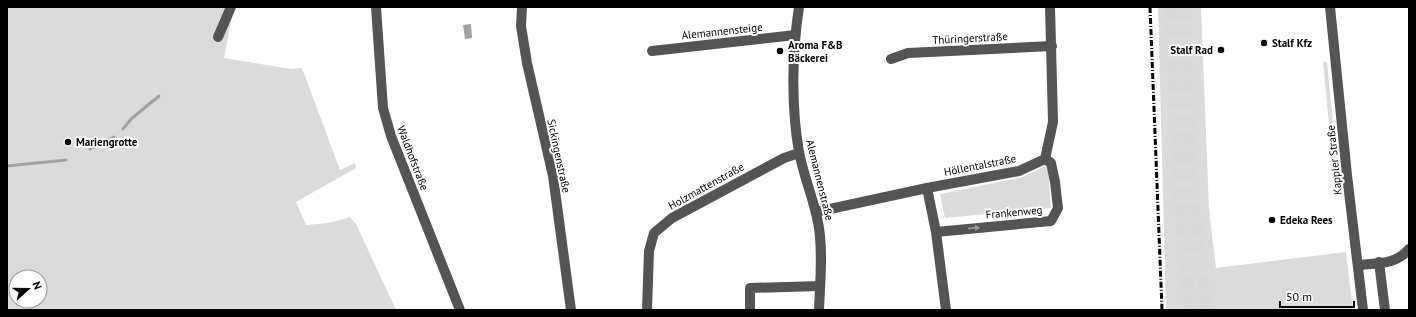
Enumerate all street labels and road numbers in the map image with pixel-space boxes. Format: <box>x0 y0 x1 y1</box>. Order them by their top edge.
street label: Alemannensteige <box>681 20 764 42</box>
street label: Thüringerstraße <box>932 29 1009 47</box>
street label: Sickingenstraße <box>544 118 574 195</box>
street label: Waldhofstraße <box>394 124 432 193</box>
street label: Kappler Straße <box>1323 124 1345 196</box>
street label: Alemannenstraße <box>803 138 837 222</box>
street label: Höllentalstraße <box>943 151 1018 179</box>
street label: Holzmattenstraße <box>666 159 747 213</box>
street label: Frankenweg <box>985 203 1043 221</box>

